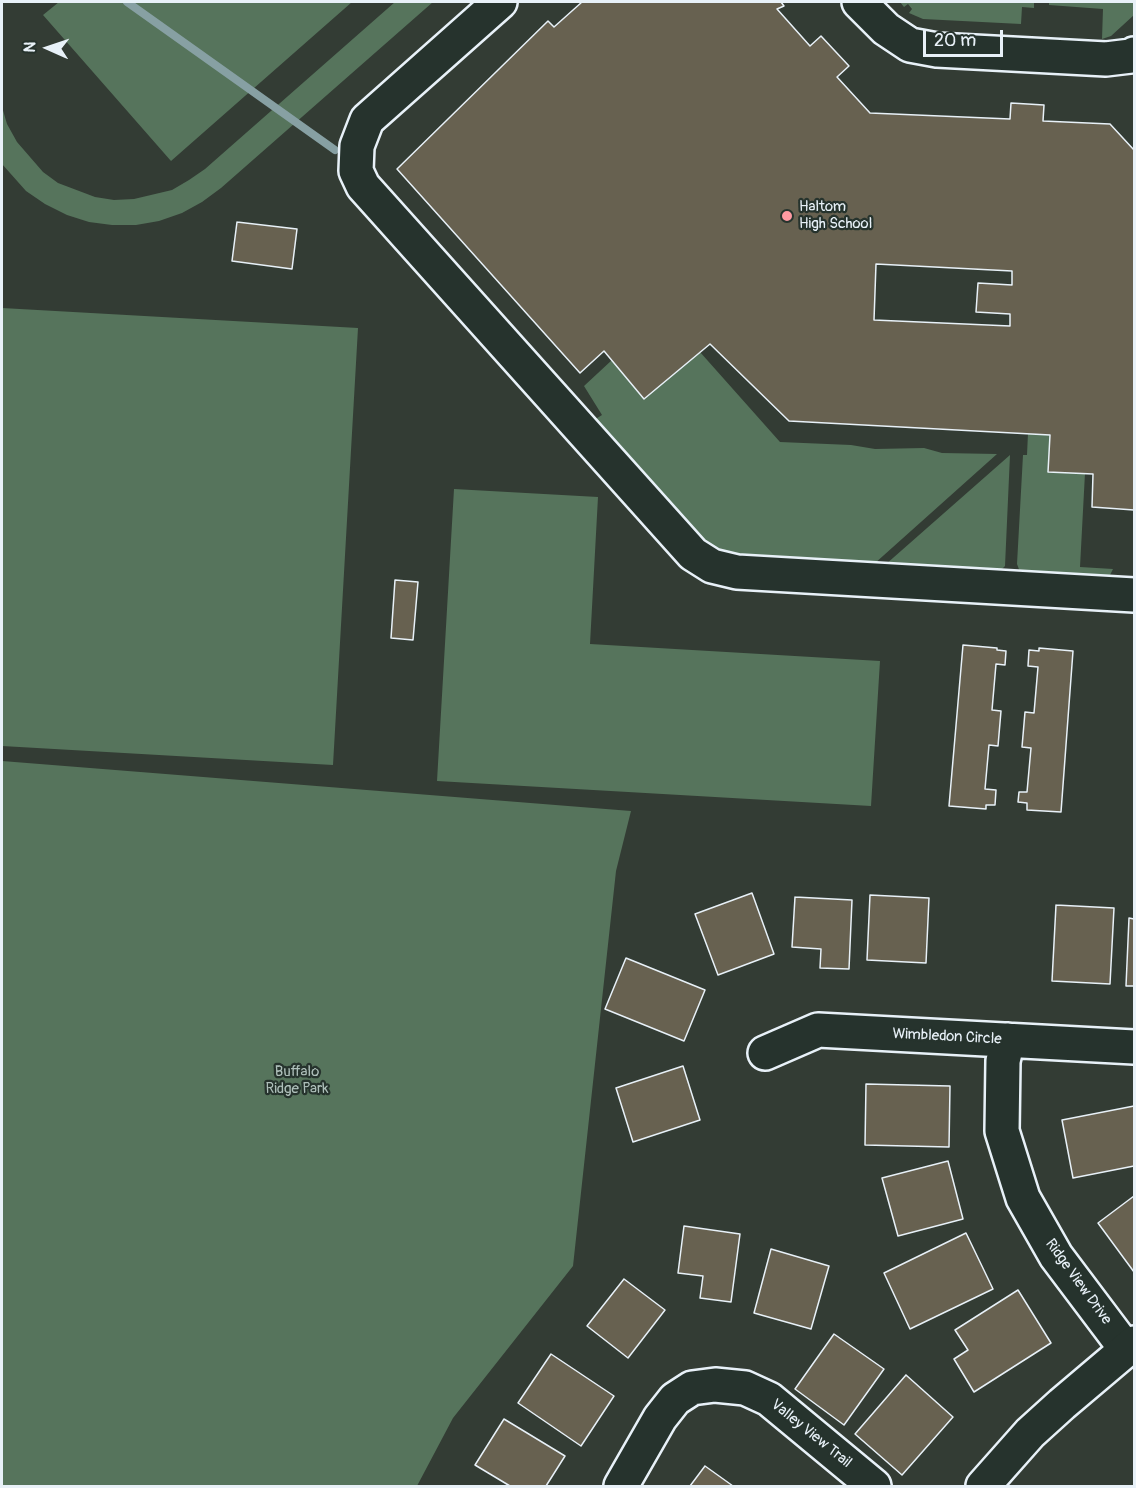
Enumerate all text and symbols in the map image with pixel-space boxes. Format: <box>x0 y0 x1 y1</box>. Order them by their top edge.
north arrow <box>18 18 78 78</box>
scale bar <box>926 18 1006 56</box>
text: 20 m <box>934 29 976 52</box>
text: N <box>20 41 40 53</box>
place label: Haltom High School <box>799 198 872 233</box>
marker: Haltom High School <box>780 209 794 223</box>
street label: Wimbledon Circle <box>892 1025 1002 1049</box>
park label: Buffalo Ridge Park <box>265 1063 329 1098</box>
street label: Ridge View Drive <box>1041 1236 1115 1328</box>
street label: Valley View Trail <box>767 1396 855 1472</box>

